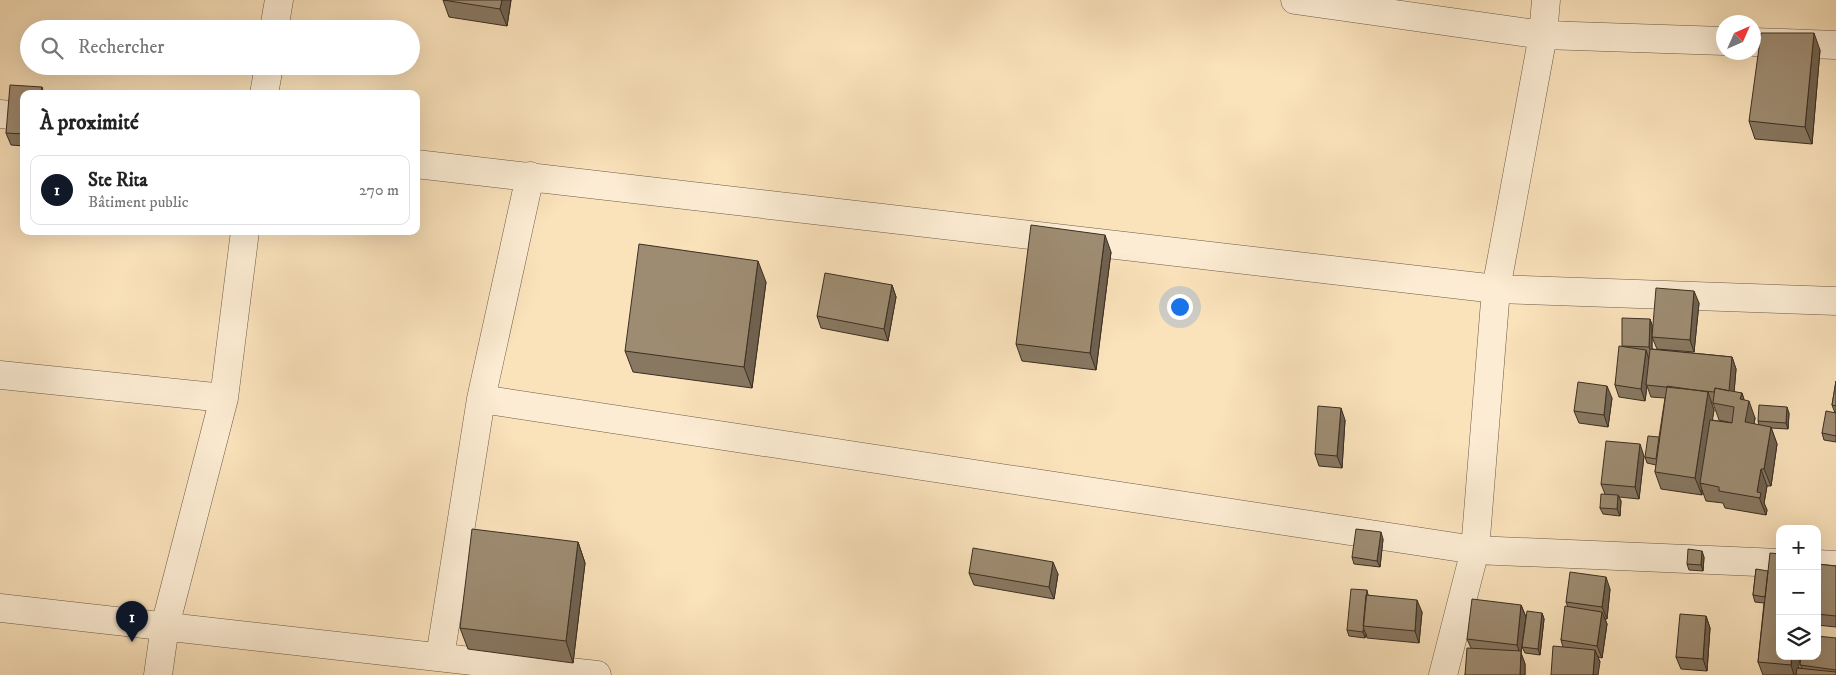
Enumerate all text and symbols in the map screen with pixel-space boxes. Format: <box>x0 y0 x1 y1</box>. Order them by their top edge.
north arrow <box>1716 15 1761 60</box>
search box <box>20 20 420 75</box>
icon: search <box>38 34 66 62</box>
text: Rechercher <box>78 36 164 59</box>
text: À proximité <box>40 110 139 136</box>
text: Ste Rita <box>88 169 148 192</box>
text: 1 <box>54 180 60 200</box>
text: 270 m <box>359 180 399 200</box>
text: Bâtiment public <box>88 192 189 212</box>
your location <box>1167 294 1193 320</box>
map controls <box>1776 525 1821 660</box>
button: + <box>1776 525 1821 570</box>
button: − <box>1776 570 1821 615</box>
pin: 1 <box>116 601 148 642</box>
button: layers <box>1776 615 1821 660</box>

